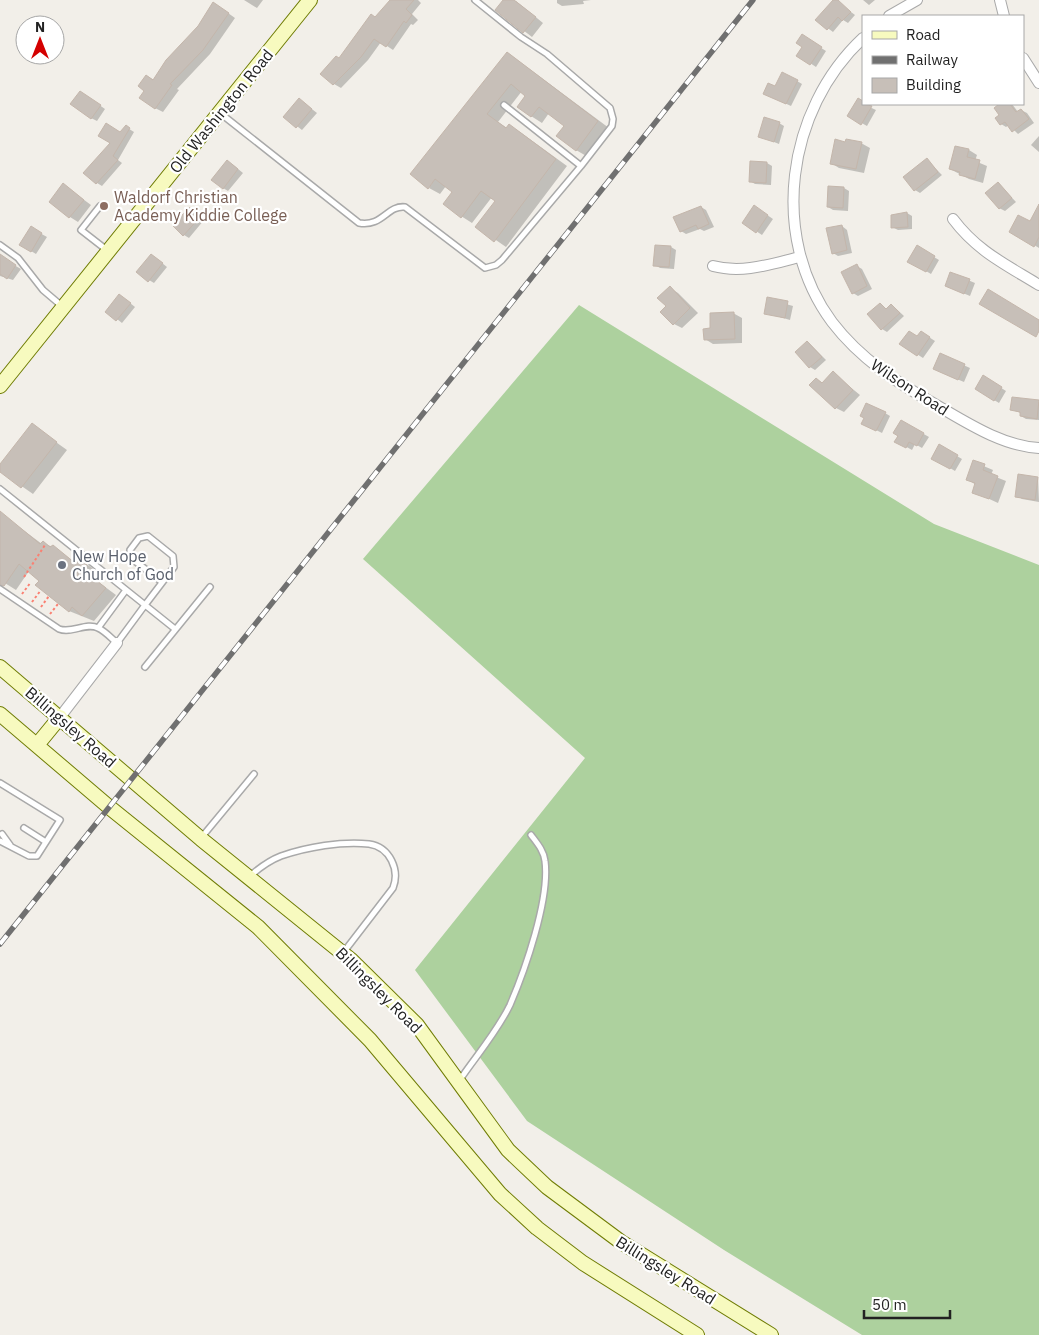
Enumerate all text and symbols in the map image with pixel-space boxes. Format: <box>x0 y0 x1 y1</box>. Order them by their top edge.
north arrow <box>15 15 65 65</box>
legend <box>862 15 1024 105</box>
text: N <box>35 18 45 36</box>
text: Road <box>906 25 941 44</box>
street label: Old Washington Road <box>165 45 277 177</box>
text: Railway <box>906 50 959 69</box>
text: Building <box>906 75 961 94</box>
place label: Waldorf Christian Academy Kiddie College <box>114 187 287 225</box>
marker: Waldorf Christian Academy Kiddie College <box>98 200 110 212</box>
street label: Wilson Road <box>867 354 953 420</box>
place label: New Hope Church of God <box>72 546 174 584</box>
marker: New Hope Church of God <box>56 559 68 571</box>
street label: Billingsley Road <box>21 682 121 772</box>
street label: Billingsley Road <box>332 943 426 1037</box>
street label: Billingsley Road <box>612 1231 720 1309</box>
scale bar <box>864 1288 950 1320</box>
text: 50 m <box>872 1295 907 1314</box>

